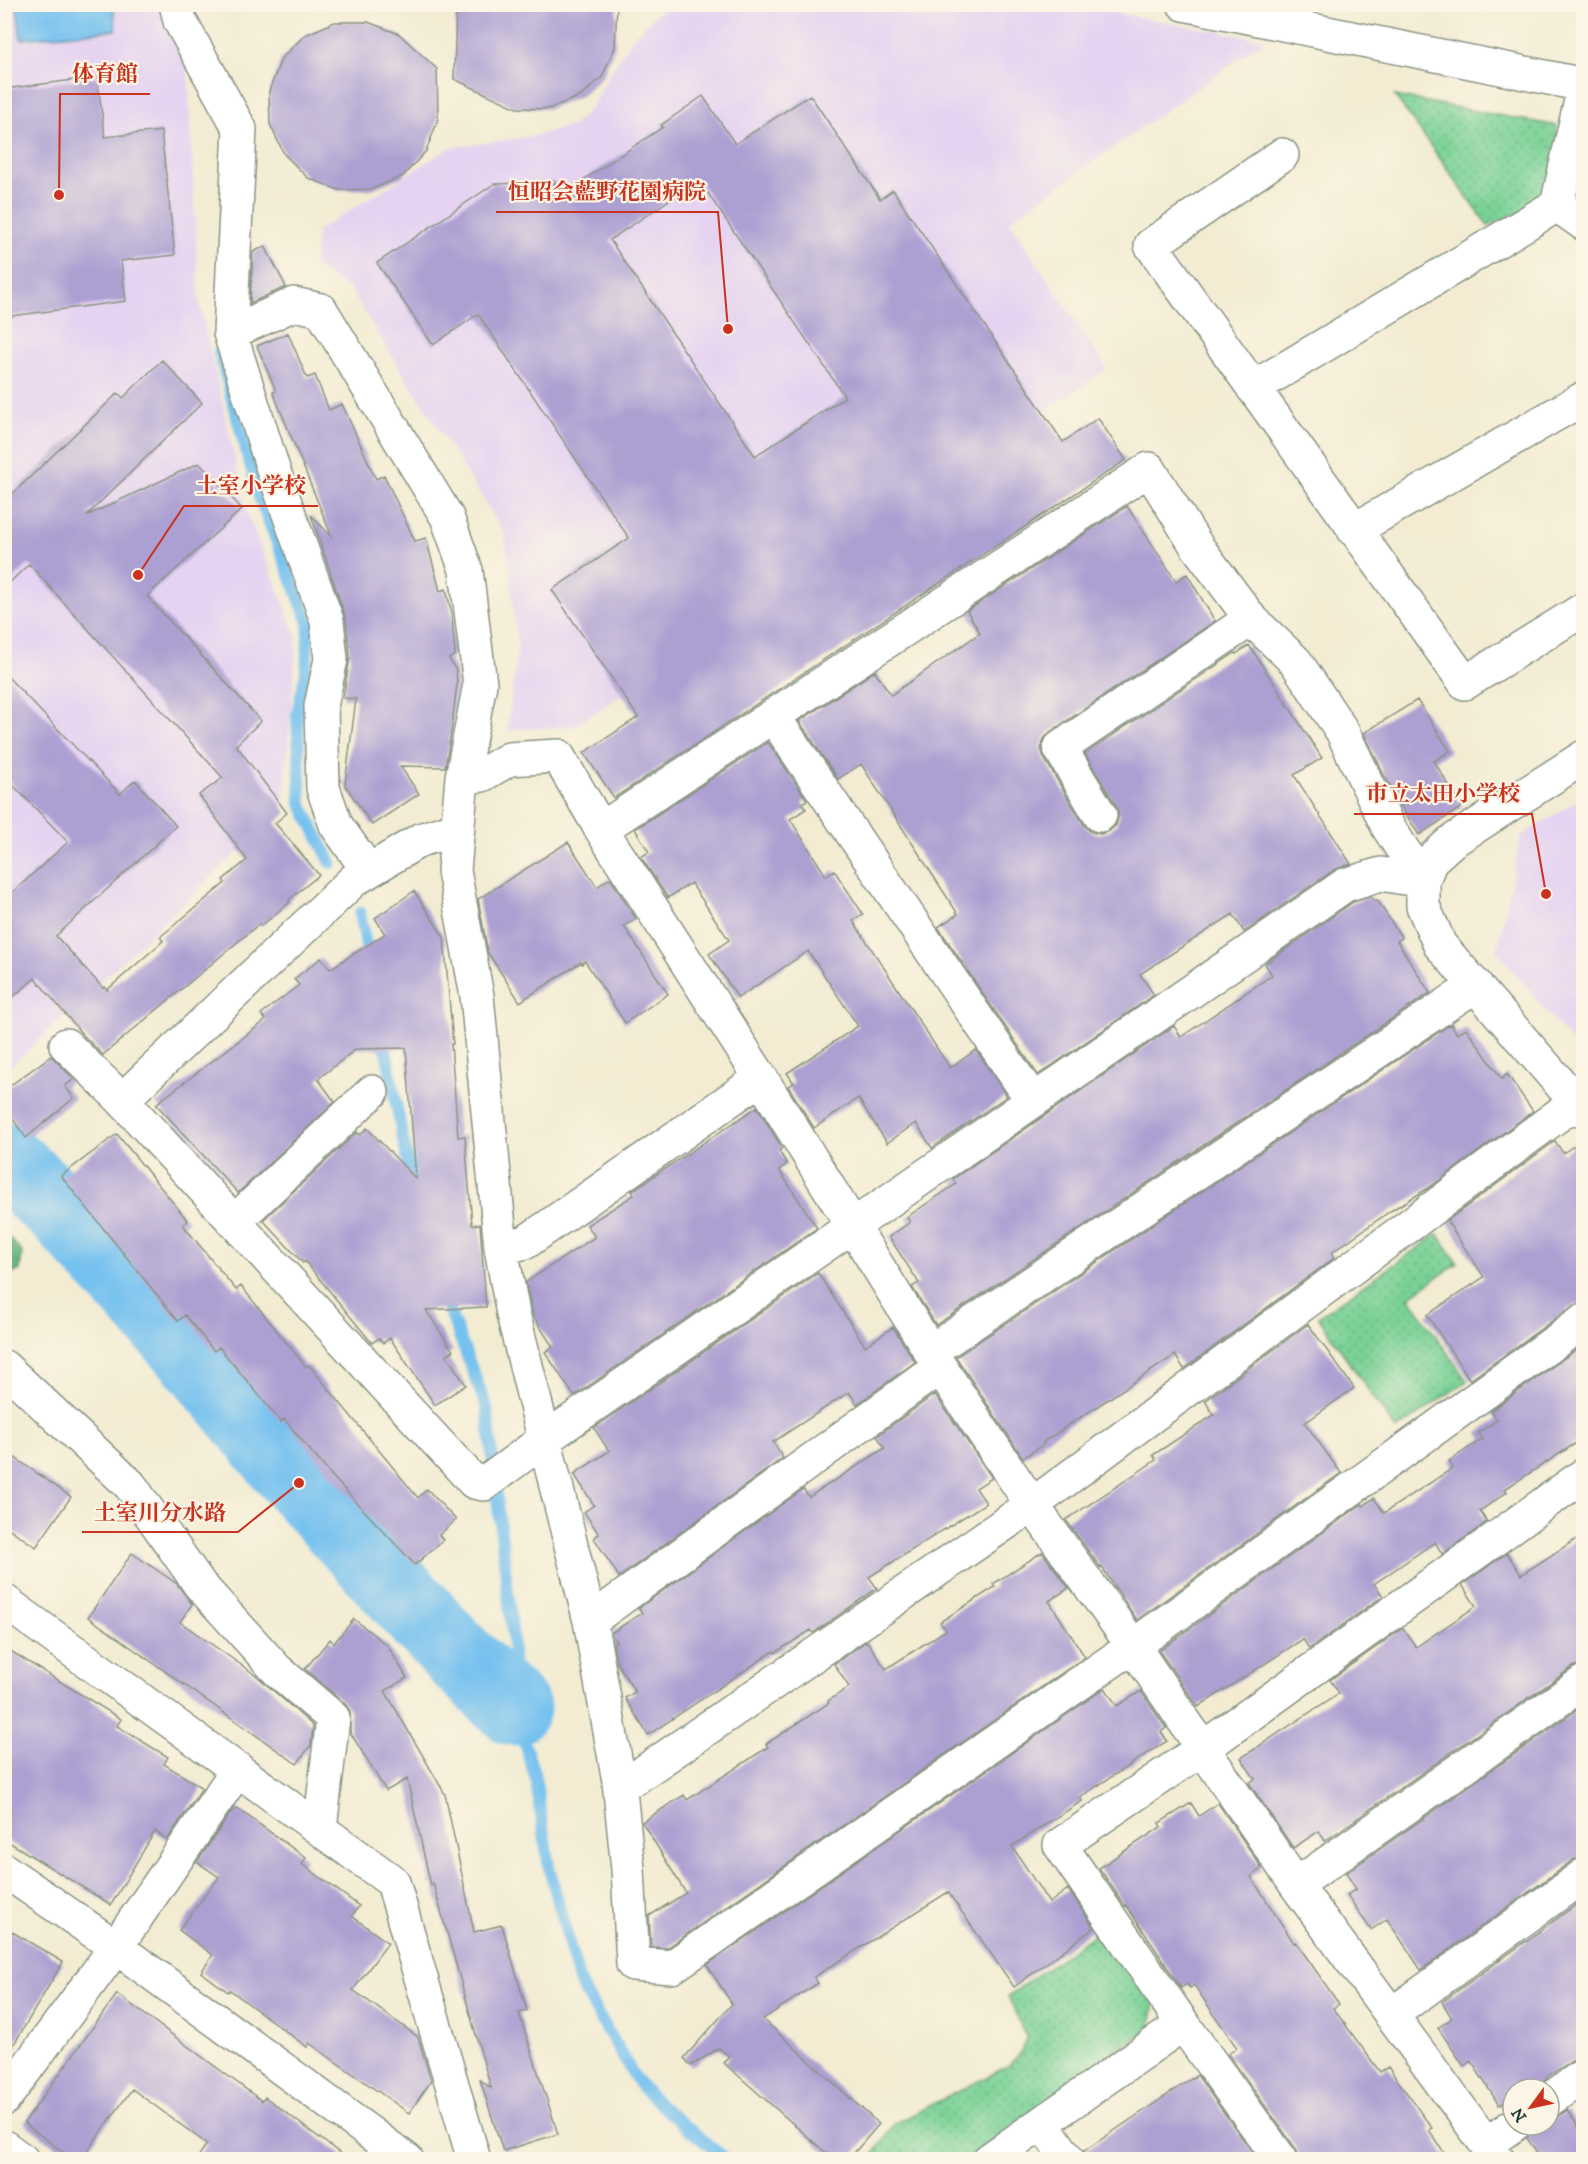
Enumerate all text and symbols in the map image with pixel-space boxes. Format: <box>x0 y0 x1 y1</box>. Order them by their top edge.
callout: 体育館 <box>60 54 150 94</box>
text: 体育館 <box>72 61 138 88</box>
callout: 恒昭会藍野花園病院 <box>496 172 718 212</box>
text: 恒昭会藍野花園病院 <box>508 179 706 206</box>
callout: 土室小学校 <box>184 466 318 506</box>
text: 土室小学校 <box>196 473 306 500</box>
callout: 市立太田小学校 <box>1354 774 1532 814</box>
text: 市立太田小学校 <box>1366 781 1520 808</box>
callout: 土室川分水路 <box>82 1492 238 1532</box>
text: 土室川分水路 <box>94 1500 226 1527</box>
north arrow <box>1501 2077 1561 2137</box>
text: N <box>1507 2104 1531 2126</box>

